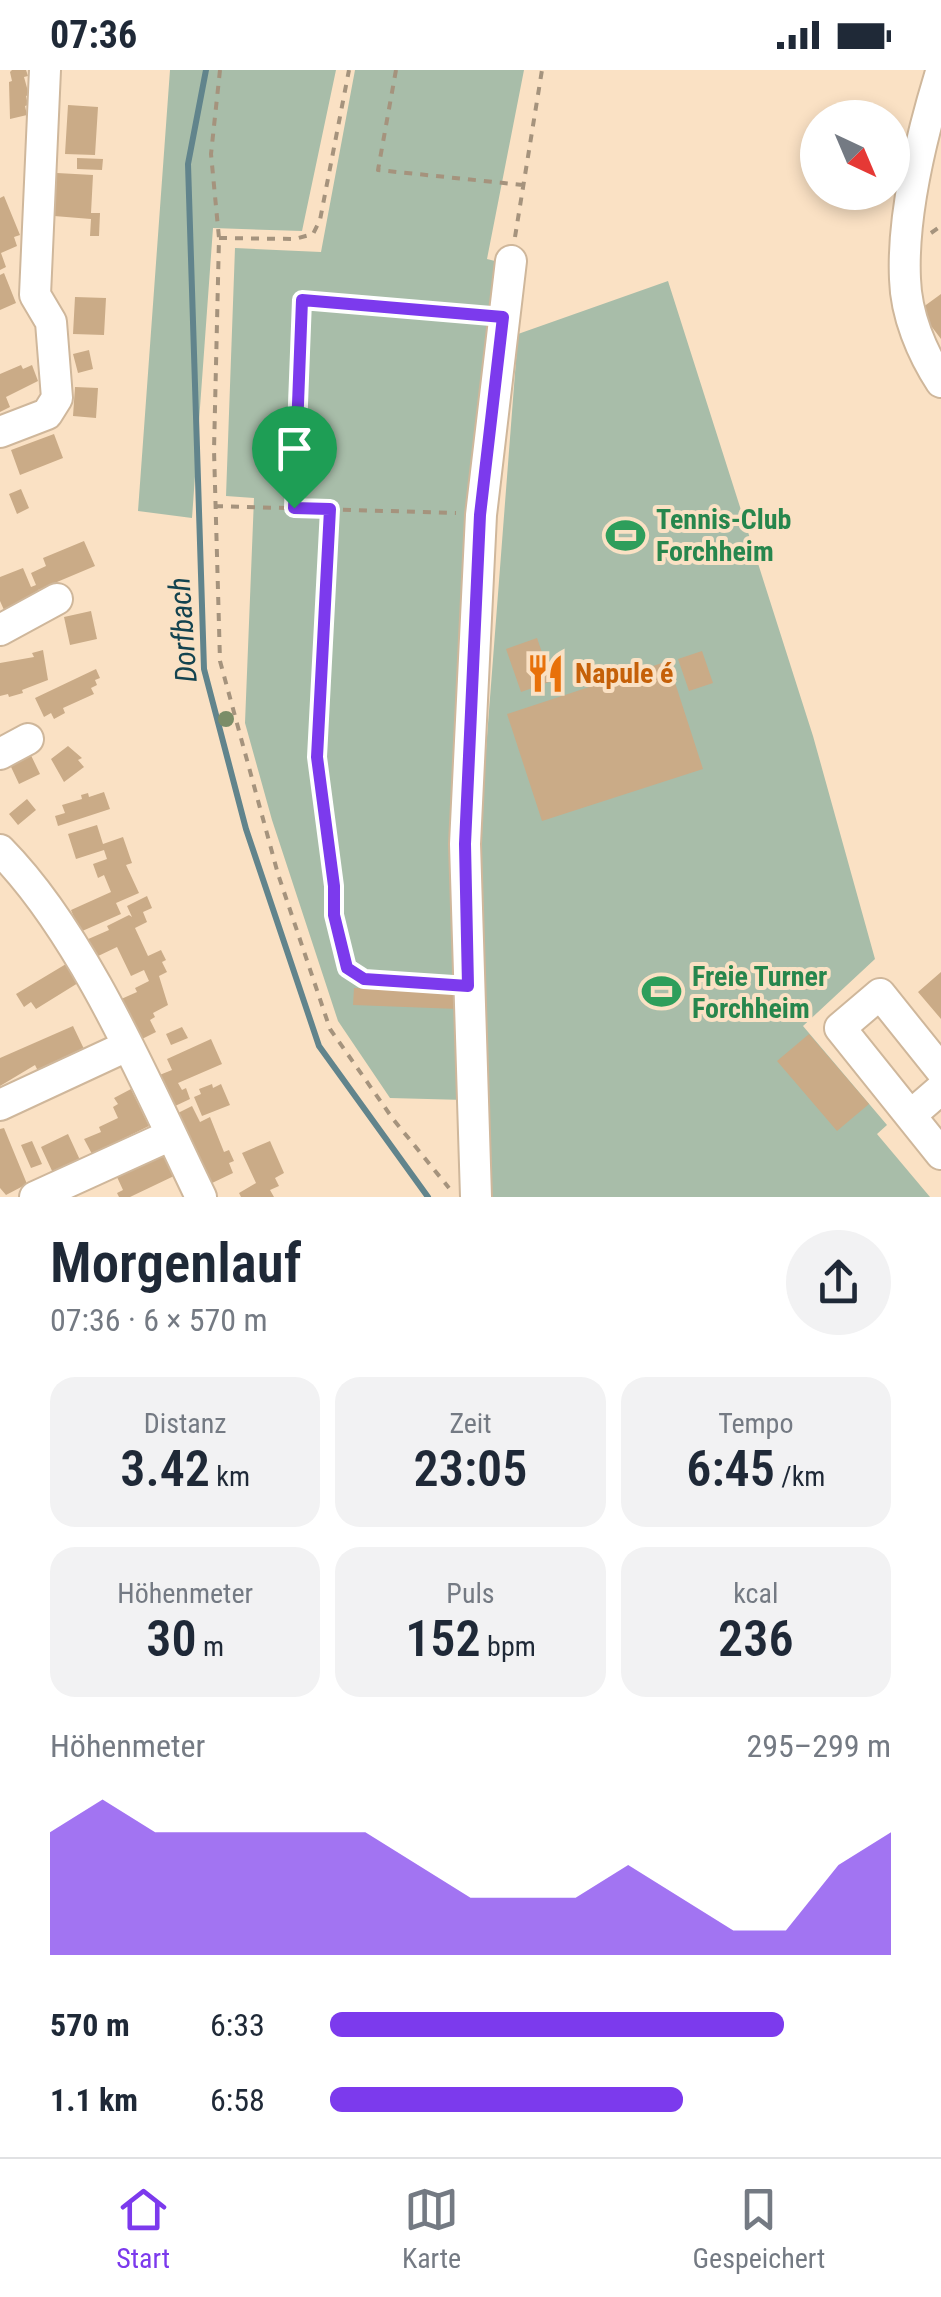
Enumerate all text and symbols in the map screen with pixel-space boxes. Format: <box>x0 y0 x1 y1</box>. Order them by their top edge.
text: 07:36 <box>50 13 137 57</box>
north arrow <box>800 100 910 210</box>
map controls <box>800 100 910 210</box>
pin <box>252 406 337 509</box>
icon: arrive <box>267 421 322 476</box>
place label: Tennis-Club Forchheim <box>656 503 791 568</box>
sports icon: Tennis-Club Forchheim <box>605 514 647 556</box>
water label: Dorfbach <box>161 576 204 684</box>
restaurant icon: Napule é <box>524 652 566 694</box>
place label: Napule é <box>575 657 673 690</box>
place label: Freie Turner Forchheim <box>692 960 827 1025</box>
sports icon: Freie Turner Forchheim <box>641 971 683 1013</box>
button: share <box>786 1230 891 1335</box>
text: Morgenlauf <box>50 1231 302 1295</box>
text: 07:36 · 6 × 570 m <box>50 1301 268 1339</box>
text: Distanz <box>144 1407 227 1440</box>
text: Zeit <box>449 1407 492 1440</box>
text: Tempo <box>718 1407 793 1440</box>
text: 3.42 <box>120 1440 210 1498</box>
text: 23:05 <box>414 1440 527 1498</box>
text: 6:45 <box>686 1440 775 1498</box>
text: km <box>210 1460 250 1493</box>
text: /km <box>775 1460 825 1493</box>
text: Höhenmeter <box>117 1577 253 1610</box>
text: Puls <box>446 1577 495 1610</box>
text: kcal <box>733 1577 778 1610</box>
text: 30 <box>146 1610 197 1668</box>
text: 152 <box>405 1610 481 1668</box>
text: 236 <box>718 1610 794 1668</box>
text: m <box>197 1630 224 1663</box>
text: bpm <box>481 1630 536 1663</box>
text: Höhenmeter <box>50 1727 205 1765</box>
text: 295–299 m <box>746 1727 891 1765</box>
text: 570 m <box>50 2006 130 2044</box>
text: 6:33 <box>210 2006 265 2044</box>
text: 1.1 km <box>50 2081 138 2119</box>
text: 6:58 <box>210 2081 265 2119</box>
tab: Start <box>116 2182 171 2275</box>
tab: Karte <box>402 2182 461 2275</box>
tab: Gespeichert <box>692 2182 825 2275</box>

